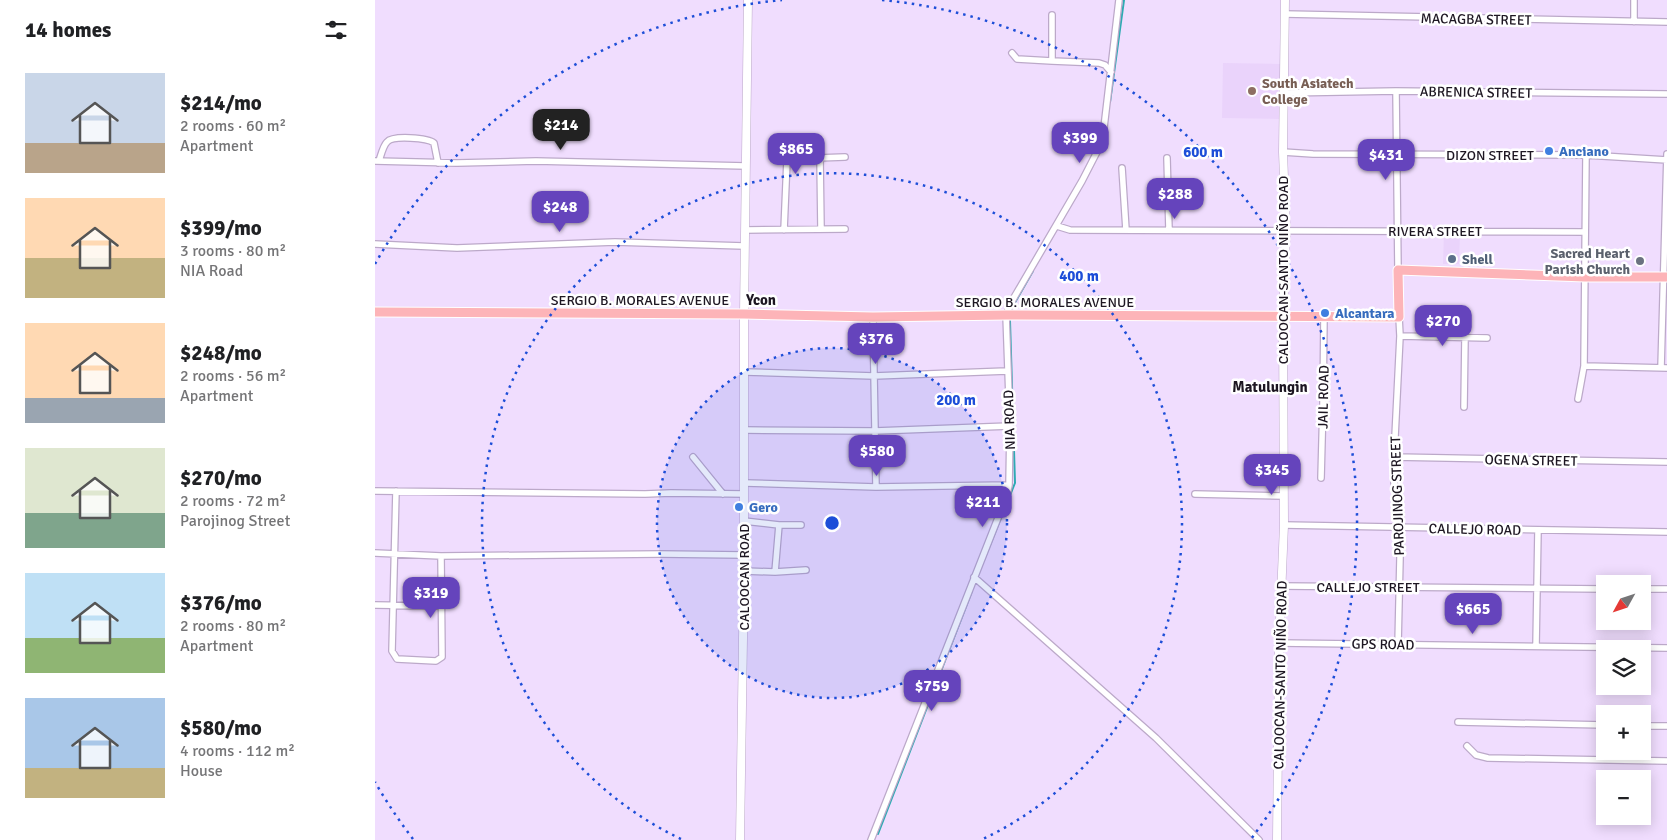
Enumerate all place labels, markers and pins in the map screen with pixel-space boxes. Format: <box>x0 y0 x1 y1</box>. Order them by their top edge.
place label: South Asiatech College <box>1262 75 1354 108</box>
marker: South Asiatech College <box>1246 85 1258 97</box>
pin: $214 <box>531 108 591 151</box>
pin: $399 <box>1050 121 1110 164</box>
pin: $865 <box>766 132 826 175</box>
pin: $431 <box>1356 138 1416 181</box>
place label: Anciano <box>1559 143 1609 160</box>
marker: Anciano <box>1543 145 1555 157</box>
pin: $288 <box>1145 178 1205 220</box>
pin: $248 <box>530 190 590 233</box>
place label: Sacred Heart Parish Church <box>1545 245 1631 278</box>
place label: Shell <box>1462 251 1494 268</box>
marker: Shell <box>1446 253 1458 265</box>
marker: Sacred Heart Parish Church <box>1634 255 1646 267</box>
pin: $270 <box>1413 304 1473 347</box>
place label: Alcantara <box>1335 305 1395 322</box>
marker: Alcantara <box>1319 307 1331 319</box>
pin: $376 <box>846 322 906 365</box>
pin: $580 <box>847 434 907 477</box>
pin: $345 <box>1242 454 1302 496</box>
pin: $211 <box>953 486 1013 528</box>
place label: Gero <box>749 499 778 516</box>
marker: Gero <box>733 501 745 513</box>
centre of rings <box>823 514 841 532</box>
pin: $319 <box>401 576 461 619</box>
pin: $665 <box>1443 592 1503 635</box>
pin: $759 <box>902 670 962 712</box>

